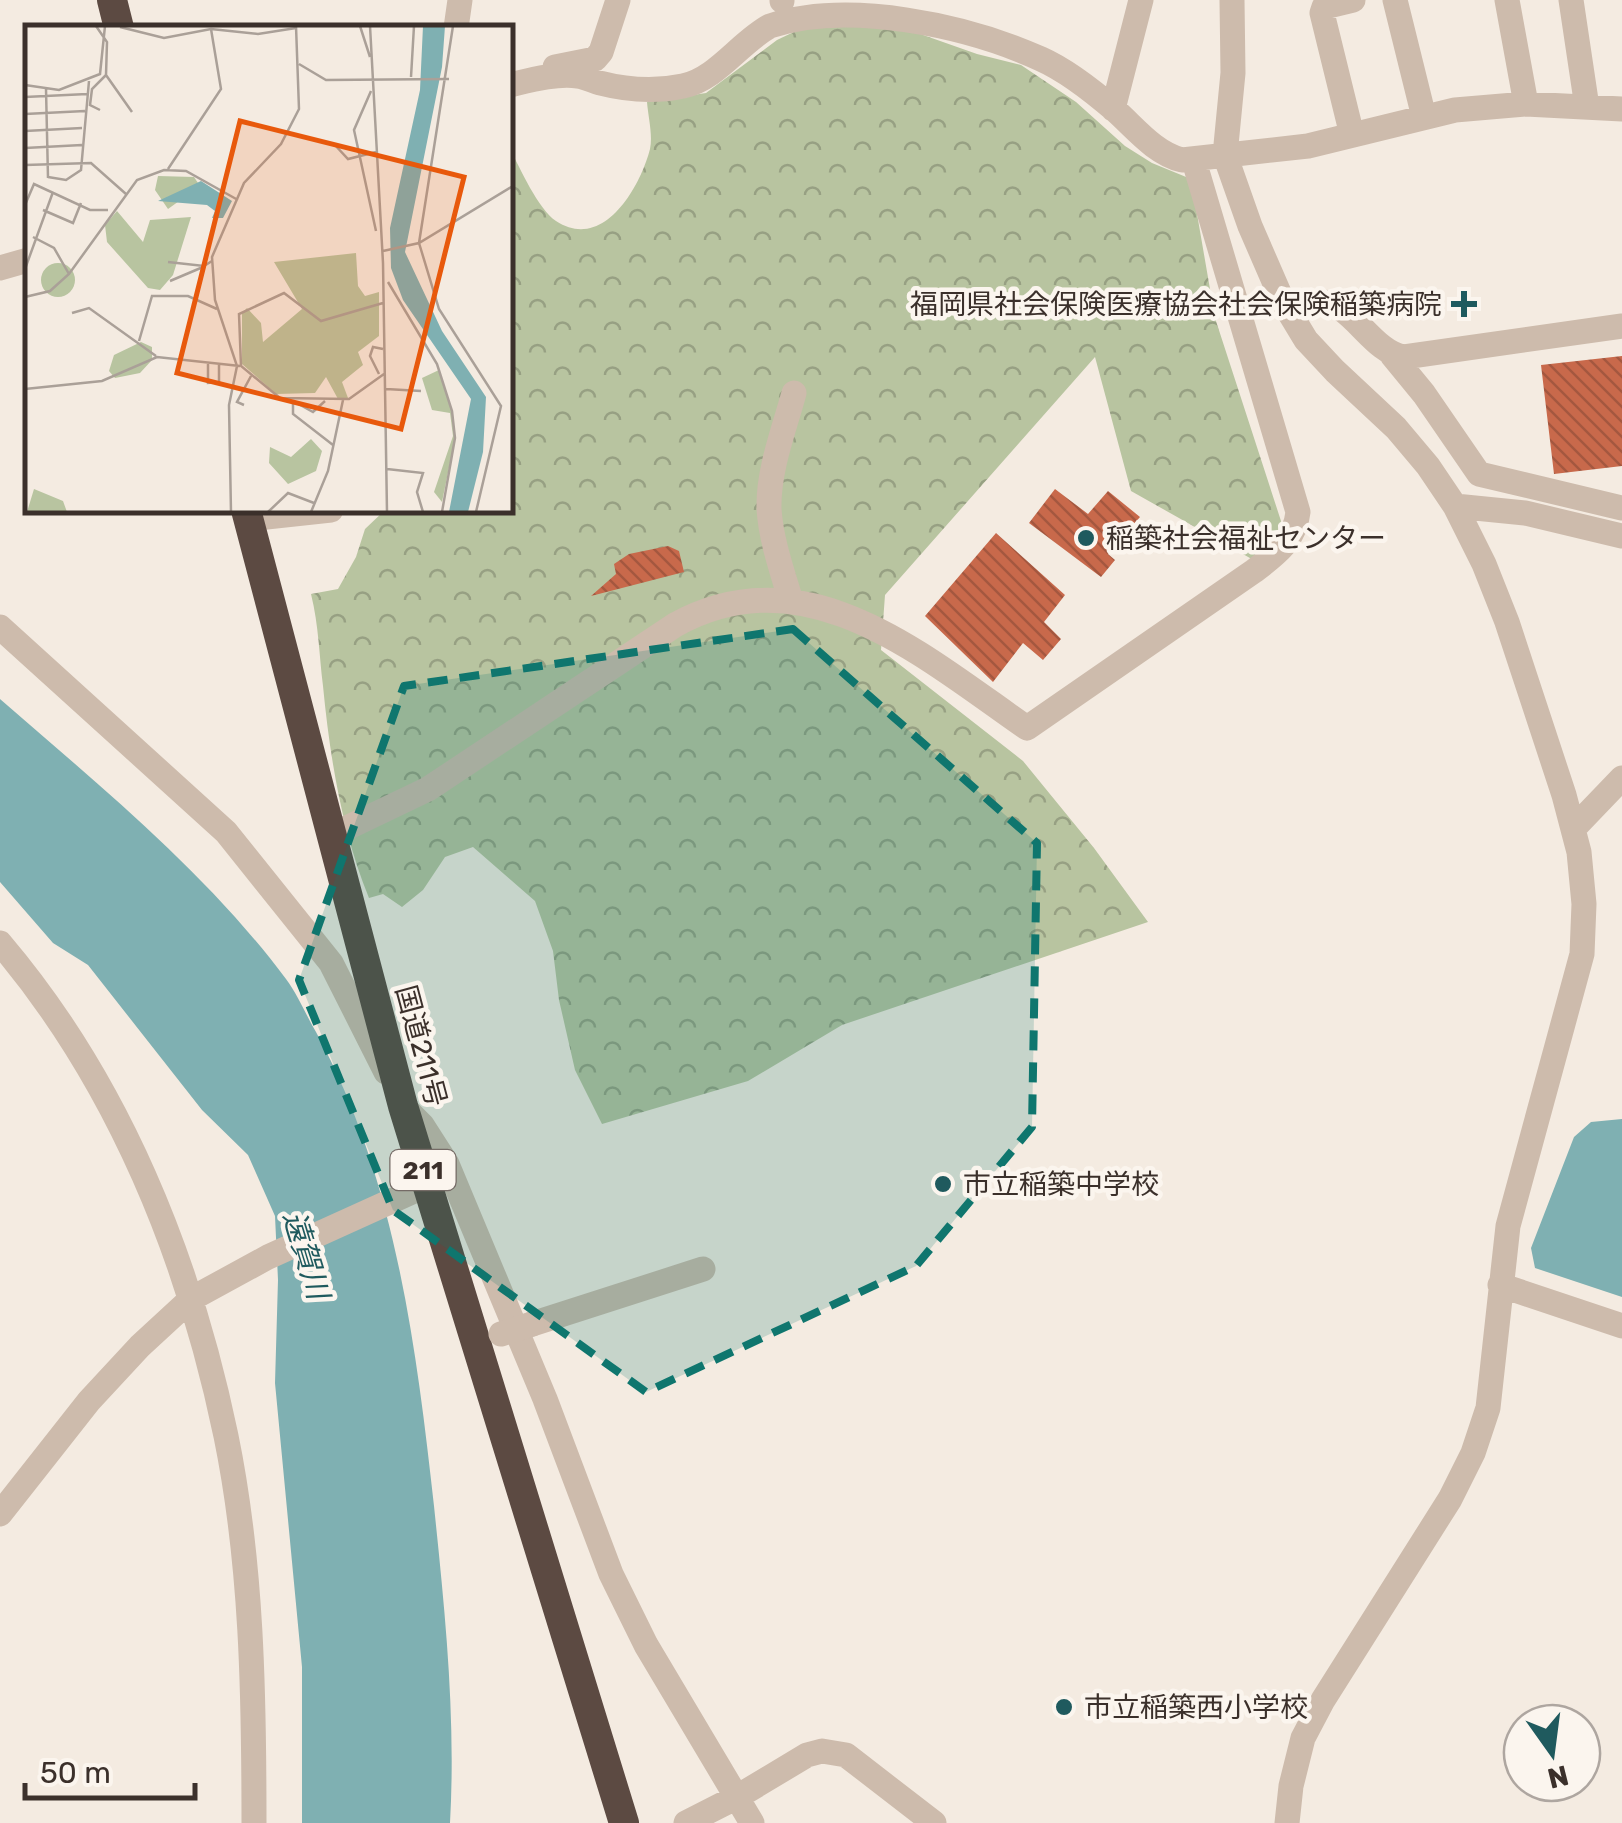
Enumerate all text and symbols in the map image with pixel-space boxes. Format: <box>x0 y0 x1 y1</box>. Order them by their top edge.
inset map <box>25 25 512 512</box>
place label: 福岡県社会保険医療協会社会保険稲築病院 <box>910 288 1442 321</box>
marker: 福岡県社会保険医療協会社会保険稲築病院 <box>1451 291 1477 317</box>
place label: 稲築社会福祉センター <box>1106 522 1386 555</box>
marker: 稲築社会福祉センター <box>1075 527 1097 549</box>
street label: 国道211号 <box>389 982 453 1110</box>
road number: 211 <box>390 1150 456 1190</box>
place label: 市立稲築中学校 <box>963 1168 1159 1201</box>
marker: 市立稲築中学校 <box>932 1173 954 1195</box>
water label: 遠賀川 <box>276 1207 337 1306</box>
place label: 市立稲築西小学校 <box>1084 1691 1308 1724</box>
marker: 市立稲築西小学校 <box>1053 1696 1075 1718</box>
north arrow <box>1502 1703 1602 1803</box>
scale bar <box>25 1738 195 1800</box>
text: 50 m <box>40 1755 111 1791</box>
text: N <box>1544 1758 1572 1795</box>

